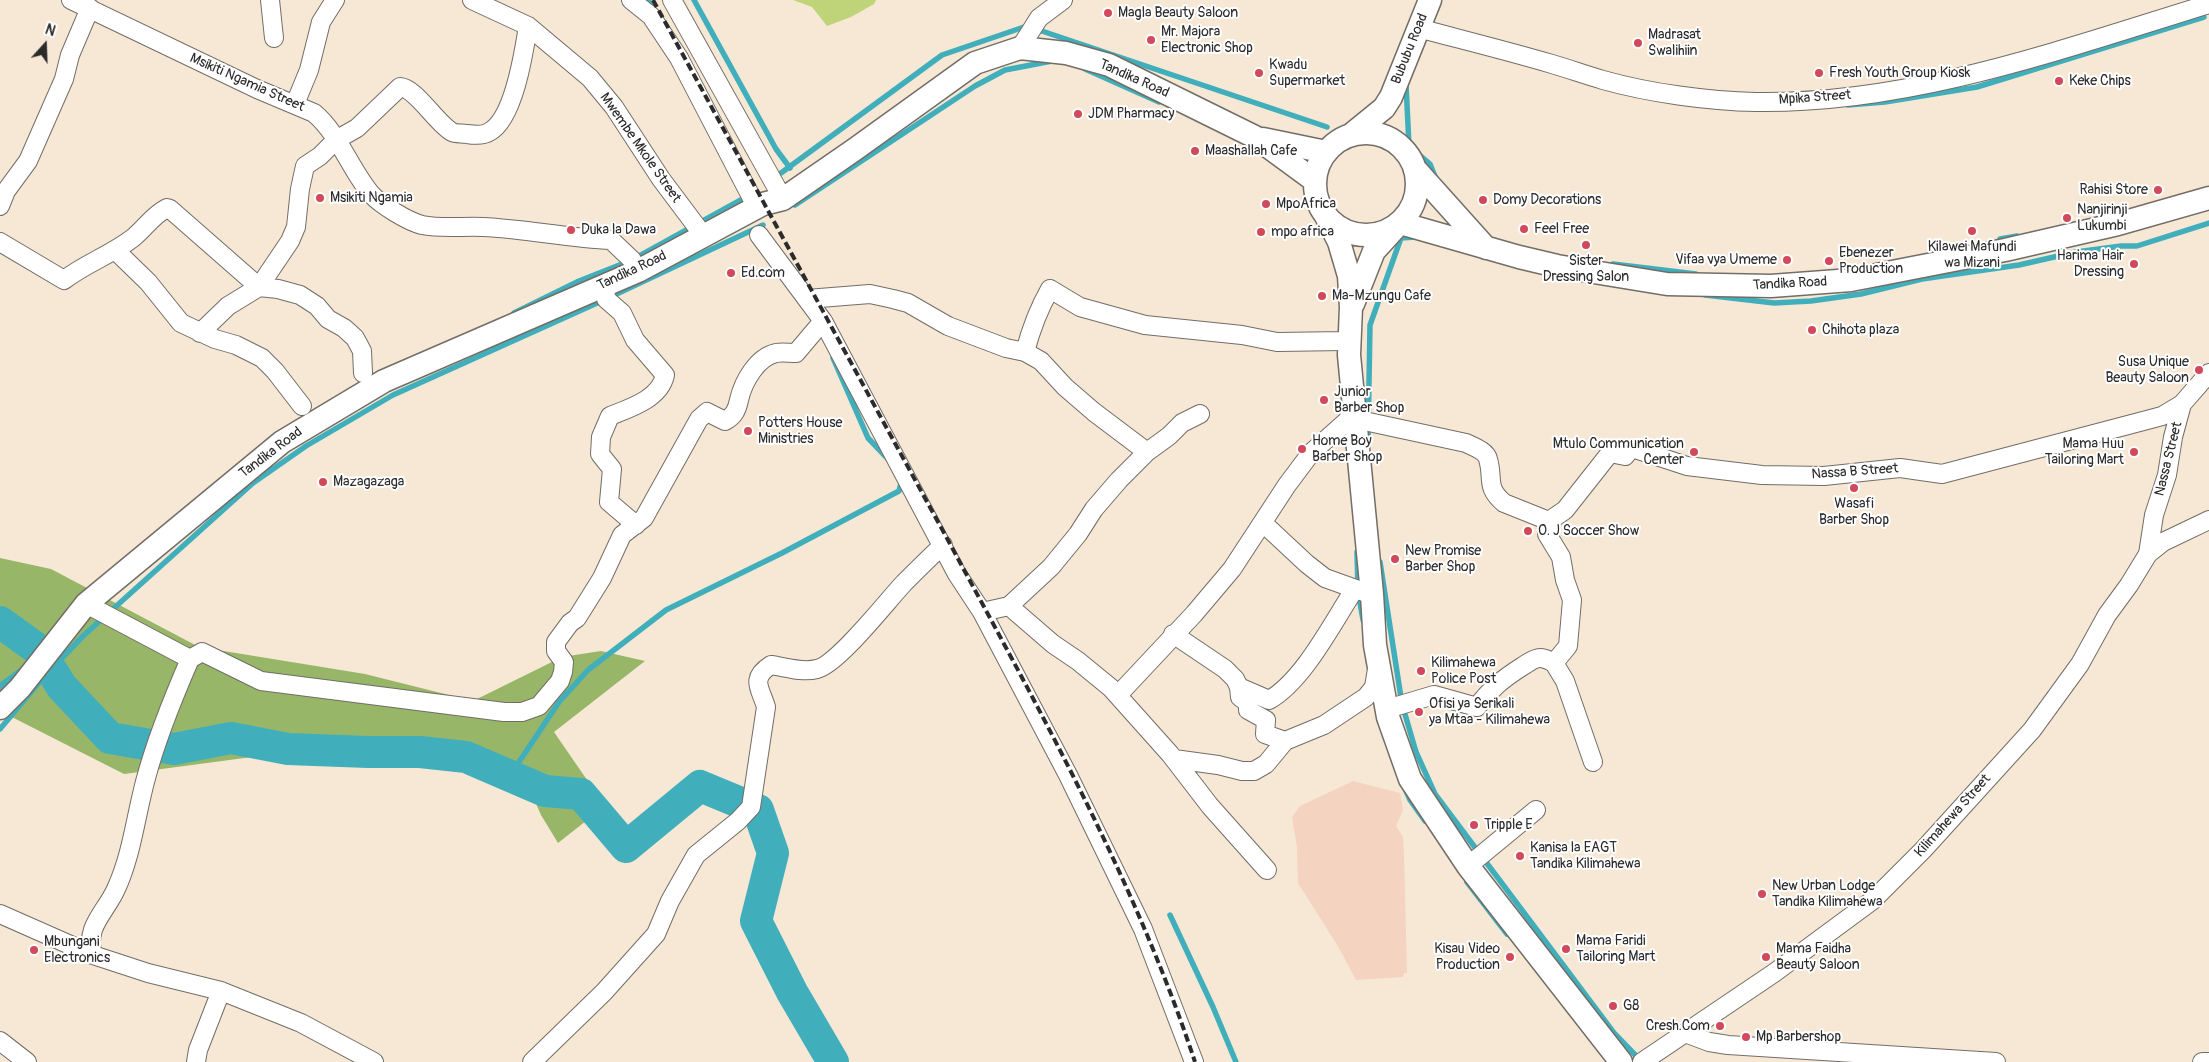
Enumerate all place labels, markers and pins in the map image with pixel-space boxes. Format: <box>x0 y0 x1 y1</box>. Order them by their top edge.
place label: Magla Beauty Saloon <box>1118 5 1238 21</box>
marker: Magla Beauty Saloon <box>1102 7 1114 19</box>
place label: Mr. Majora Electronic Shop <box>1161 24 1253 56</box>
place label: Madrasat Swalihiin <box>1648 27 1701 59</box>
marker: Mr. Majora Electronic Shop <box>1145 34 1157 46</box>
marker: Madrasat Swalihiin <box>1632 37 1644 49</box>
place label: Kwadu Supermarket <box>1269 57 1345 90</box>
place label: Fresh Youth Group Kiosk <box>1829 65 1970 81</box>
marker: Kwadu Supermarket <box>1253 67 1265 79</box>
marker: Fresh Youth Group Kiosk <box>1813 67 1825 79</box>
place label: Keke Chips <box>2069 73 2131 89</box>
marker: Keke Chips <box>2053 75 2065 87</box>
place label: JDM Pharmacy <box>1088 106 1174 122</box>
marker: JDM Pharmacy <box>1072 108 1084 120</box>
place label: Maashallah Cafe <box>1205 143 1297 159</box>
marker: Maashallah Cafe <box>1189 145 1201 157</box>
place label: Rahisi Store <box>2079 182 2148 198</box>
marker: Rahisi Store <box>2152 184 2164 196</box>
place label: Msikiti Ngamia <box>330 190 413 206</box>
marker: Msikiti Ngamia <box>314 192 326 204</box>
place label: Domy Decorations <box>1493 192 1601 208</box>
marker: Domy Decorations <box>1477 194 1489 206</box>
place label: MpoAfrica <box>1276 196 1336 212</box>
marker: MpoAfrica <box>1260 198 1272 210</box>
place label: Nanjirinji Lukumbi <box>2077 202 2127 234</box>
marker: Nanjirinji Lukumbi <box>2061 212 2073 224</box>
place label: Feel Free <box>1534 221 1589 237</box>
place label: Duka la Dawa <box>581 222 656 238</box>
marker: Feel Free <box>1518 223 1530 235</box>
marker: Duka la Dawa <box>565 224 577 236</box>
place label: mpo africa <box>1271 224 1334 240</box>
marker: Kilawei Mafundi wa Mizani <box>1966 225 1978 237</box>
marker: mpo africa <box>1255 226 1267 238</box>
marker: Sister Dressing Salon <box>1580 239 1592 251</box>
place label: Kilawei Mafundi wa Mizani <box>1928 239 2016 272</box>
place label: Ebenezer Production <box>1839 245 1903 278</box>
place label: Harima Hair Dressing <box>2057 248 2124 280</box>
place label: Vifaa vya Umeme <box>1675 252 1777 268</box>
place label: Sister Dressing Salon <box>1543 253 1629 286</box>
marker: Vifaa vya Umeme <box>1781 254 1793 266</box>
marker: Ebenezer Production <box>1823 255 1835 267</box>
marker: Harima Hair Dressing <box>2128 258 2140 270</box>
place label: Ed.com <box>741 265 785 281</box>
marker: Ed.com <box>725 267 737 279</box>
place label: Ma-Mzungu Cafe <box>1332 288 1431 304</box>
marker: Ma-Mzungu Cafe <box>1316 290 1328 302</box>
place label: Chihota plaza <box>1822 322 1899 338</box>
marker: Chihota plaza <box>1806 324 1818 336</box>
place label: Susa Unique Beauty Saloon <box>2105 354 2189 387</box>
marker: Susa Unique Beauty Saloon <box>2193 364 2205 376</box>
place label: Junior Barber Shop <box>1334 384 1404 417</box>
marker: Junior Barber Shop <box>1318 394 1330 406</box>
place label: Potters House Ministries <box>758 415 842 448</box>
marker: Potters House Ministries <box>742 425 754 437</box>
place label: Home Boy Barber Shop <box>1312 433 1382 466</box>
place label: Mtulo Communication Center <box>1553 436 1684 468</box>
place label: Mama Huu Tailoring Mart <box>2045 436 2124 468</box>
marker: Home Boy Barber Shop <box>1296 443 1308 455</box>
marker: Mtulo Communication Center <box>1688 446 1700 458</box>
marker: Mama Huu Tailoring Mart <box>2128 446 2140 458</box>
place label: Mazagazaga <box>333 474 404 490</box>
marker: Mazagazaga <box>317 476 329 488</box>
marker: Wasafi Barber Shop <box>1848 482 1860 494</box>
place label: Wasafi Barber Shop <box>1819 496 1889 528</box>
place label: O. J Soccer Show <box>1538 523 1639 539</box>
marker: O. J Soccer Show <box>1522 525 1534 537</box>
place label: New Promise Barber Shop <box>1405 543 1481 576</box>
marker: New Promise Barber Shop <box>1389 553 1401 565</box>
place label: Kilimahewa Police Post <box>1431 655 1496 688</box>
marker: Kilimahewa Police Post <box>1415 665 1427 677</box>
place label: Ofisi ya Serikali ya Mtaa - Kilimahewa <box>1429 696 1550 729</box>
marker: Ofisi ya Serikali ya Mtaa - Kilimahewa <box>1413 706 1425 718</box>
place label: Tripple E <box>1484 817 1533 833</box>
marker: Tripple E <box>1468 819 1480 831</box>
place label: Kanisa la EAGT Tandika Kilimahewa <box>1530 840 1640 872</box>
marker: Kanisa la EAGT Tandika Kilimahewa <box>1514 850 1526 862</box>
place label: New Urban Lodge Tandika Kilimahewa <box>1772 878 1882 910</box>
marker: New Urban Lodge Tandika Kilimahewa <box>1756 888 1768 900</box>
place label: Mama Faridi Tailoring Mart <box>1576 933 1655 966</box>
place label: Mbungani Electronics <box>44 934 110 966</box>
place label: Kisau Video Production <box>1434 941 1500 974</box>
place label: Mama Faidha Beauty Saloon <box>1776 941 1860 974</box>
marker: Mama Faridi Tailoring Mart <box>1560 943 1572 955</box>
marker: Mbungani Electronics <box>28 944 40 956</box>
marker: Kisau Video Production <box>1504 951 1516 963</box>
marker: Mama Faidha Beauty Saloon <box>1760 951 1772 963</box>
place label: G8 <box>1623 998 1639 1014</box>
marker: G8 <box>1607 1000 1619 1012</box>
place label: Cresh.Com <box>1646 1018 1710 1034</box>
marker: Cresh.Com <box>1714 1020 1726 1032</box>
place label: Mp Barbershop <box>1756 1029 1841 1045</box>
marker: Mp Barbershop <box>1740 1031 1752 1043</box>

